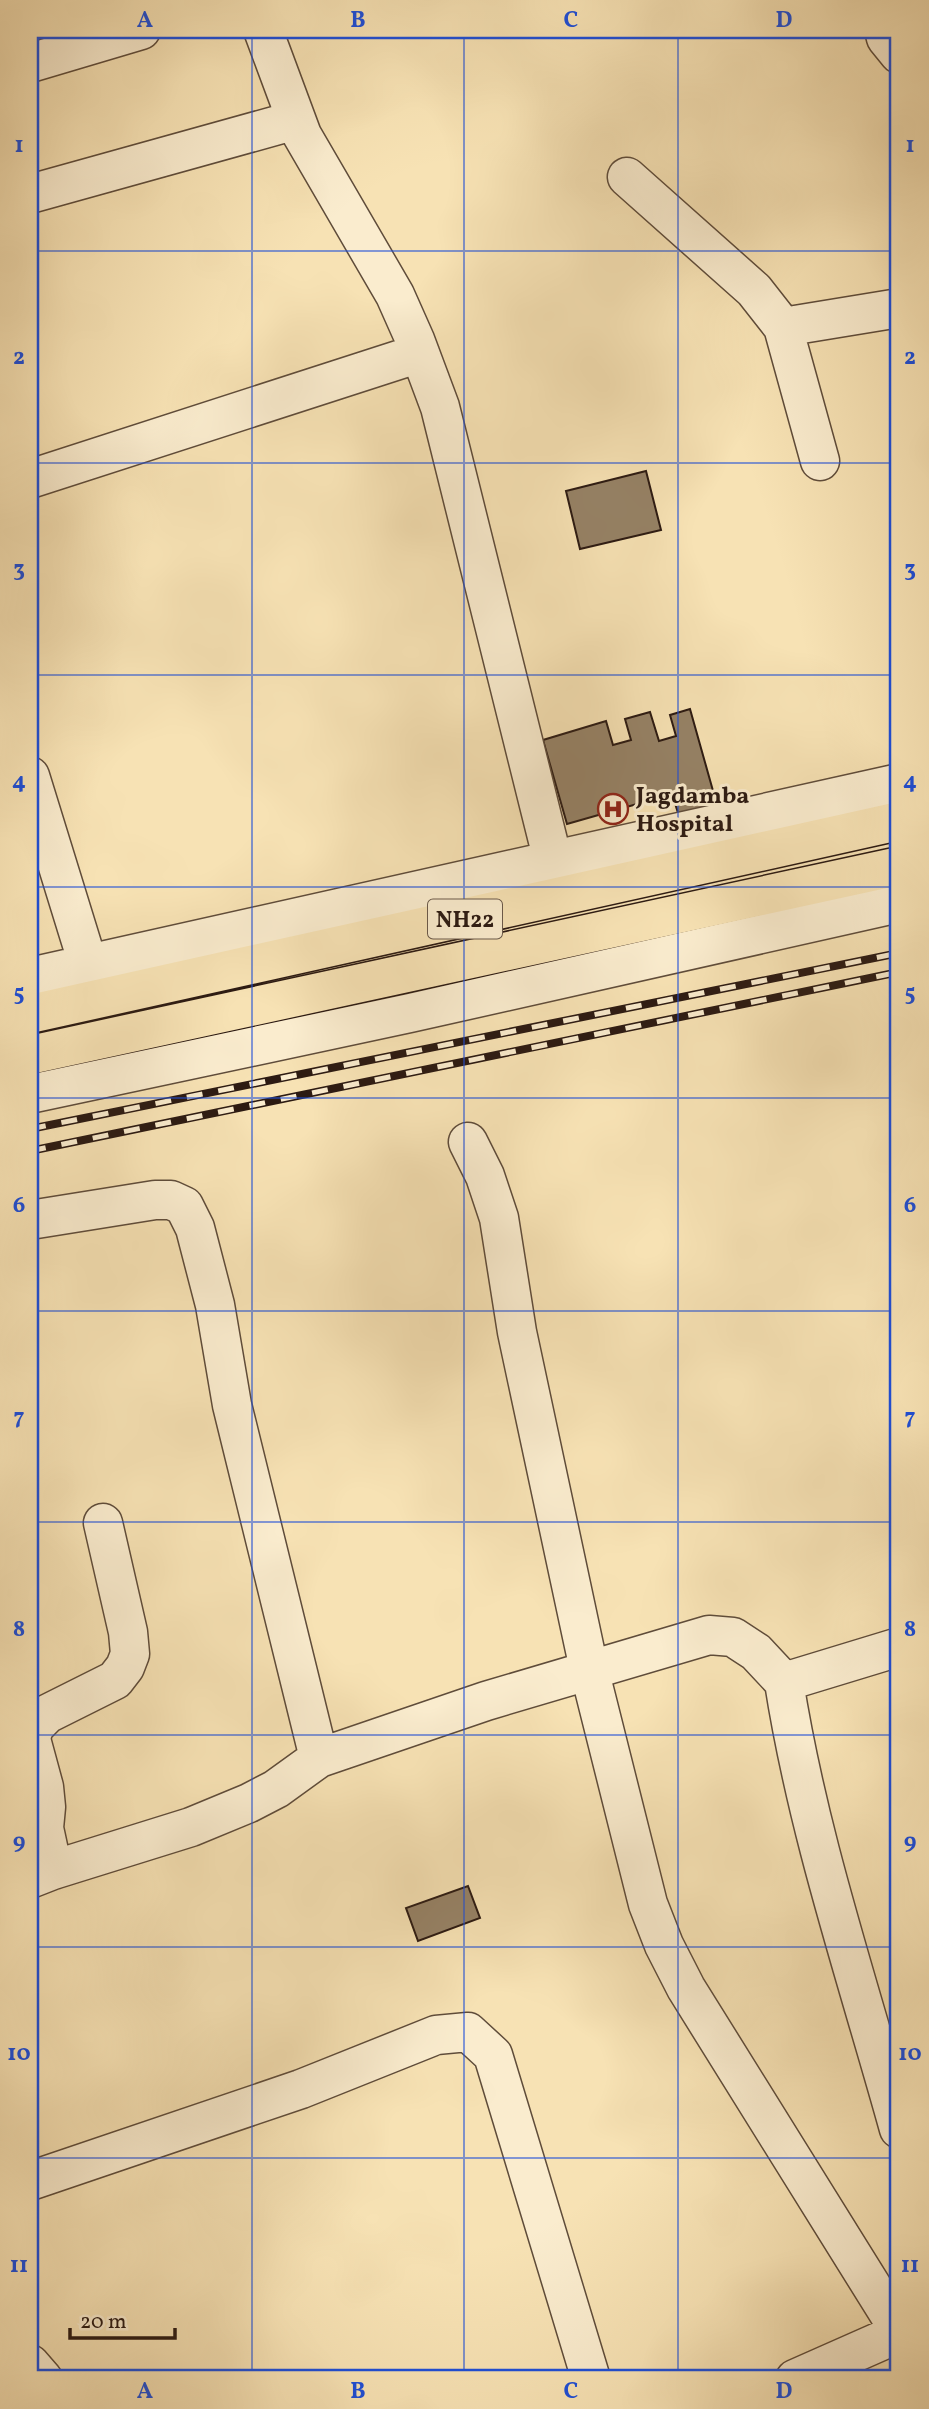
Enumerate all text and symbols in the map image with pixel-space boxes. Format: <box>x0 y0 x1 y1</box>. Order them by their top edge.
text: A <box>137 5 153 37</box>
text: B <box>350 5 366 37</box>
text: C <box>564 5 578 37</box>
text: D <box>776 5 793 37</box>
text: 1 <box>14 130 24 162</box>
text: 1 <box>905 130 915 162</box>
text: 2 <box>13 342 25 374</box>
text: 2 <box>904 342 916 374</box>
text: 3 <box>13 554 25 586</box>
text: 3 <box>904 554 916 586</box>
text: 4 <box>12 766 26 798</box>
text: 4 <box>903 766 917 798</box>
place label: Jagdamba Hospital <box>635 780 749 842</box>
hospital icon: Jagdamba Hospital <box>596 792 630 826</box>
road number: NH22 <box>428 900 502 938</box>
text: 5 <box>13 978 25 1010</box>
text: 5 <box>904 978 916 1010</box>
text: 6 <box>13 1190 25 1222</box>
text: 6 <box>904 1190 916 1222</box>
text: 7 <box>14 1402 25 1434</box>
text: 7 <box>905 1402 916 1434</box>
text: 8 <box>13 1614 25 1646</box>
text: 8 <box>904 1614 916 1646</box>
text: 9 <box>13 1826 25 1858</box>
text: 9 <box>904 1826 916 1858</box>
text: 10 <box>7 2038 31 2070</box>
text: 10 <box>898 2038 922 2070</box>
text: 11 <box>10 2250 28 2282</box>
text: 11 <box>901 2250 919 2282</box>
scale bar <box>70 2297 175 2341</box>
text: 20 m <box>80 2308 126 2337</box>
text: A <box>137 2376 153 2408</box>
text: B <box>350 2376 366 2408</box>
text: C <box>564 2376 578 2408</box>
text: D <box>776 2376 793 2408</box>

